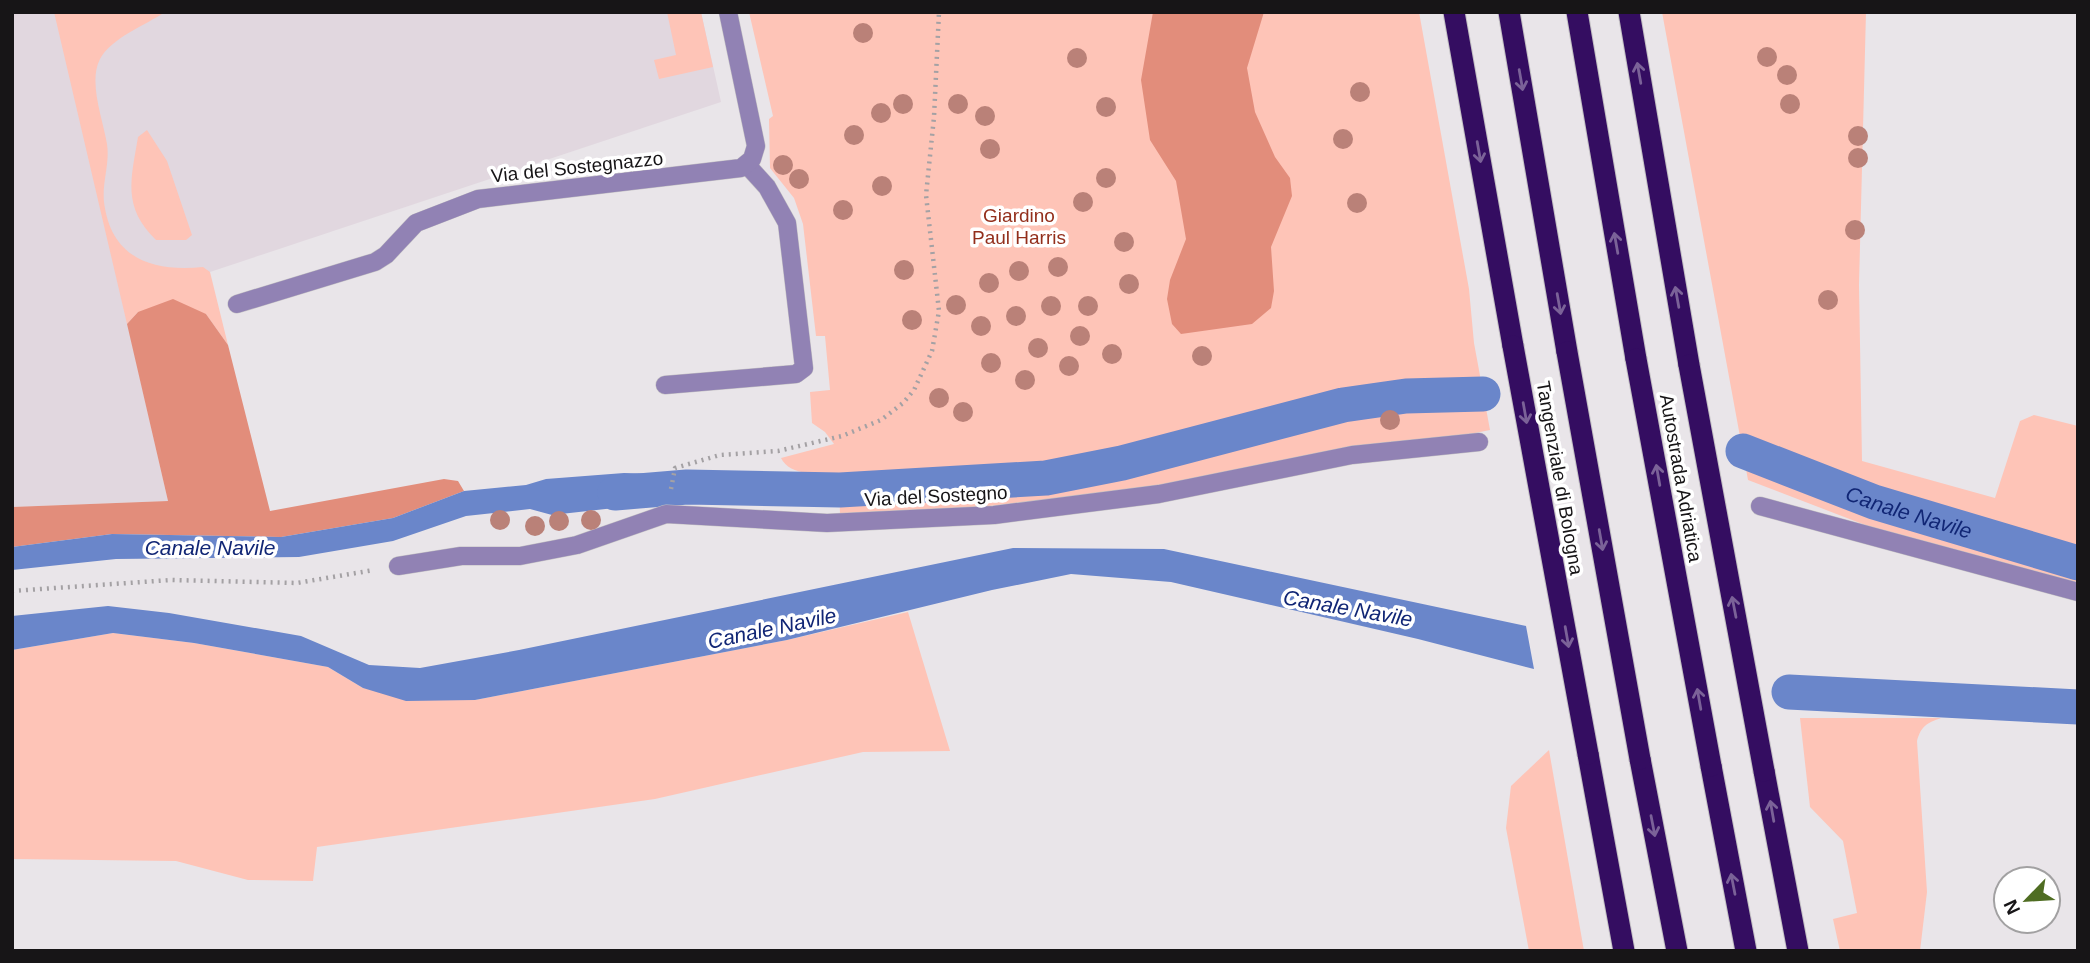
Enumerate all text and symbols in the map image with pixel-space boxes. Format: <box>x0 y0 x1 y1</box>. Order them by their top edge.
one-way arrow <box>1632 62 1645 85</box>
one-way arrow <box>1515 68 1528 90</box>
one-way arrow <box>1472 140 1486 163</box>
street label: Via del Sostegnazzo <box>490 148 664 186</box>
park label: Giardino Paul Harris <box>972 205 1066 248</box>
one-way arrow <box>1609 232 1623 255</box>
one-way arrow <box>1670 286 1683 309</box>
one-way arrow <box>1553 292 1566 315</box>
street label: Tangenziale di Bologna <box>1533 379 1587 577</box>
street label: Autostrada Adriatica <box>1656 392 1706 564</box>
one-way arrow <box>1519 401 1533 424</box>
one-way arrow <box>1651 464 1664 487</box>
water label: Canale Navile <box>1843 481 1975 542</box>
street label: Via del Sostegno <box>864 482 1008 510</box>
one-way arrow <box>1594 528 1608 550</box>
water label: Canale Navile <box>145 536 275 559</box>
water label: Canale Navile <box>1282 585 1414 631</box>
one-way arrow <box>1727 596 1740 619</box>
water label: Canale Navile <box>706 603 838 653</box>
one-way arrow <box>1560 625 1574 648</box>
one-way arrow <box>1692 688 1705 711</box>
one-way arrow <box>1765 800 1778 823</box>
one-way arrow <box>1647 814 1661 837</box>
north arrow <box>1992 865 2062 935</box>
one-way arrow <box>1726 873 1739 896</box>
text: N <box>2000 896 2024 918</box>

